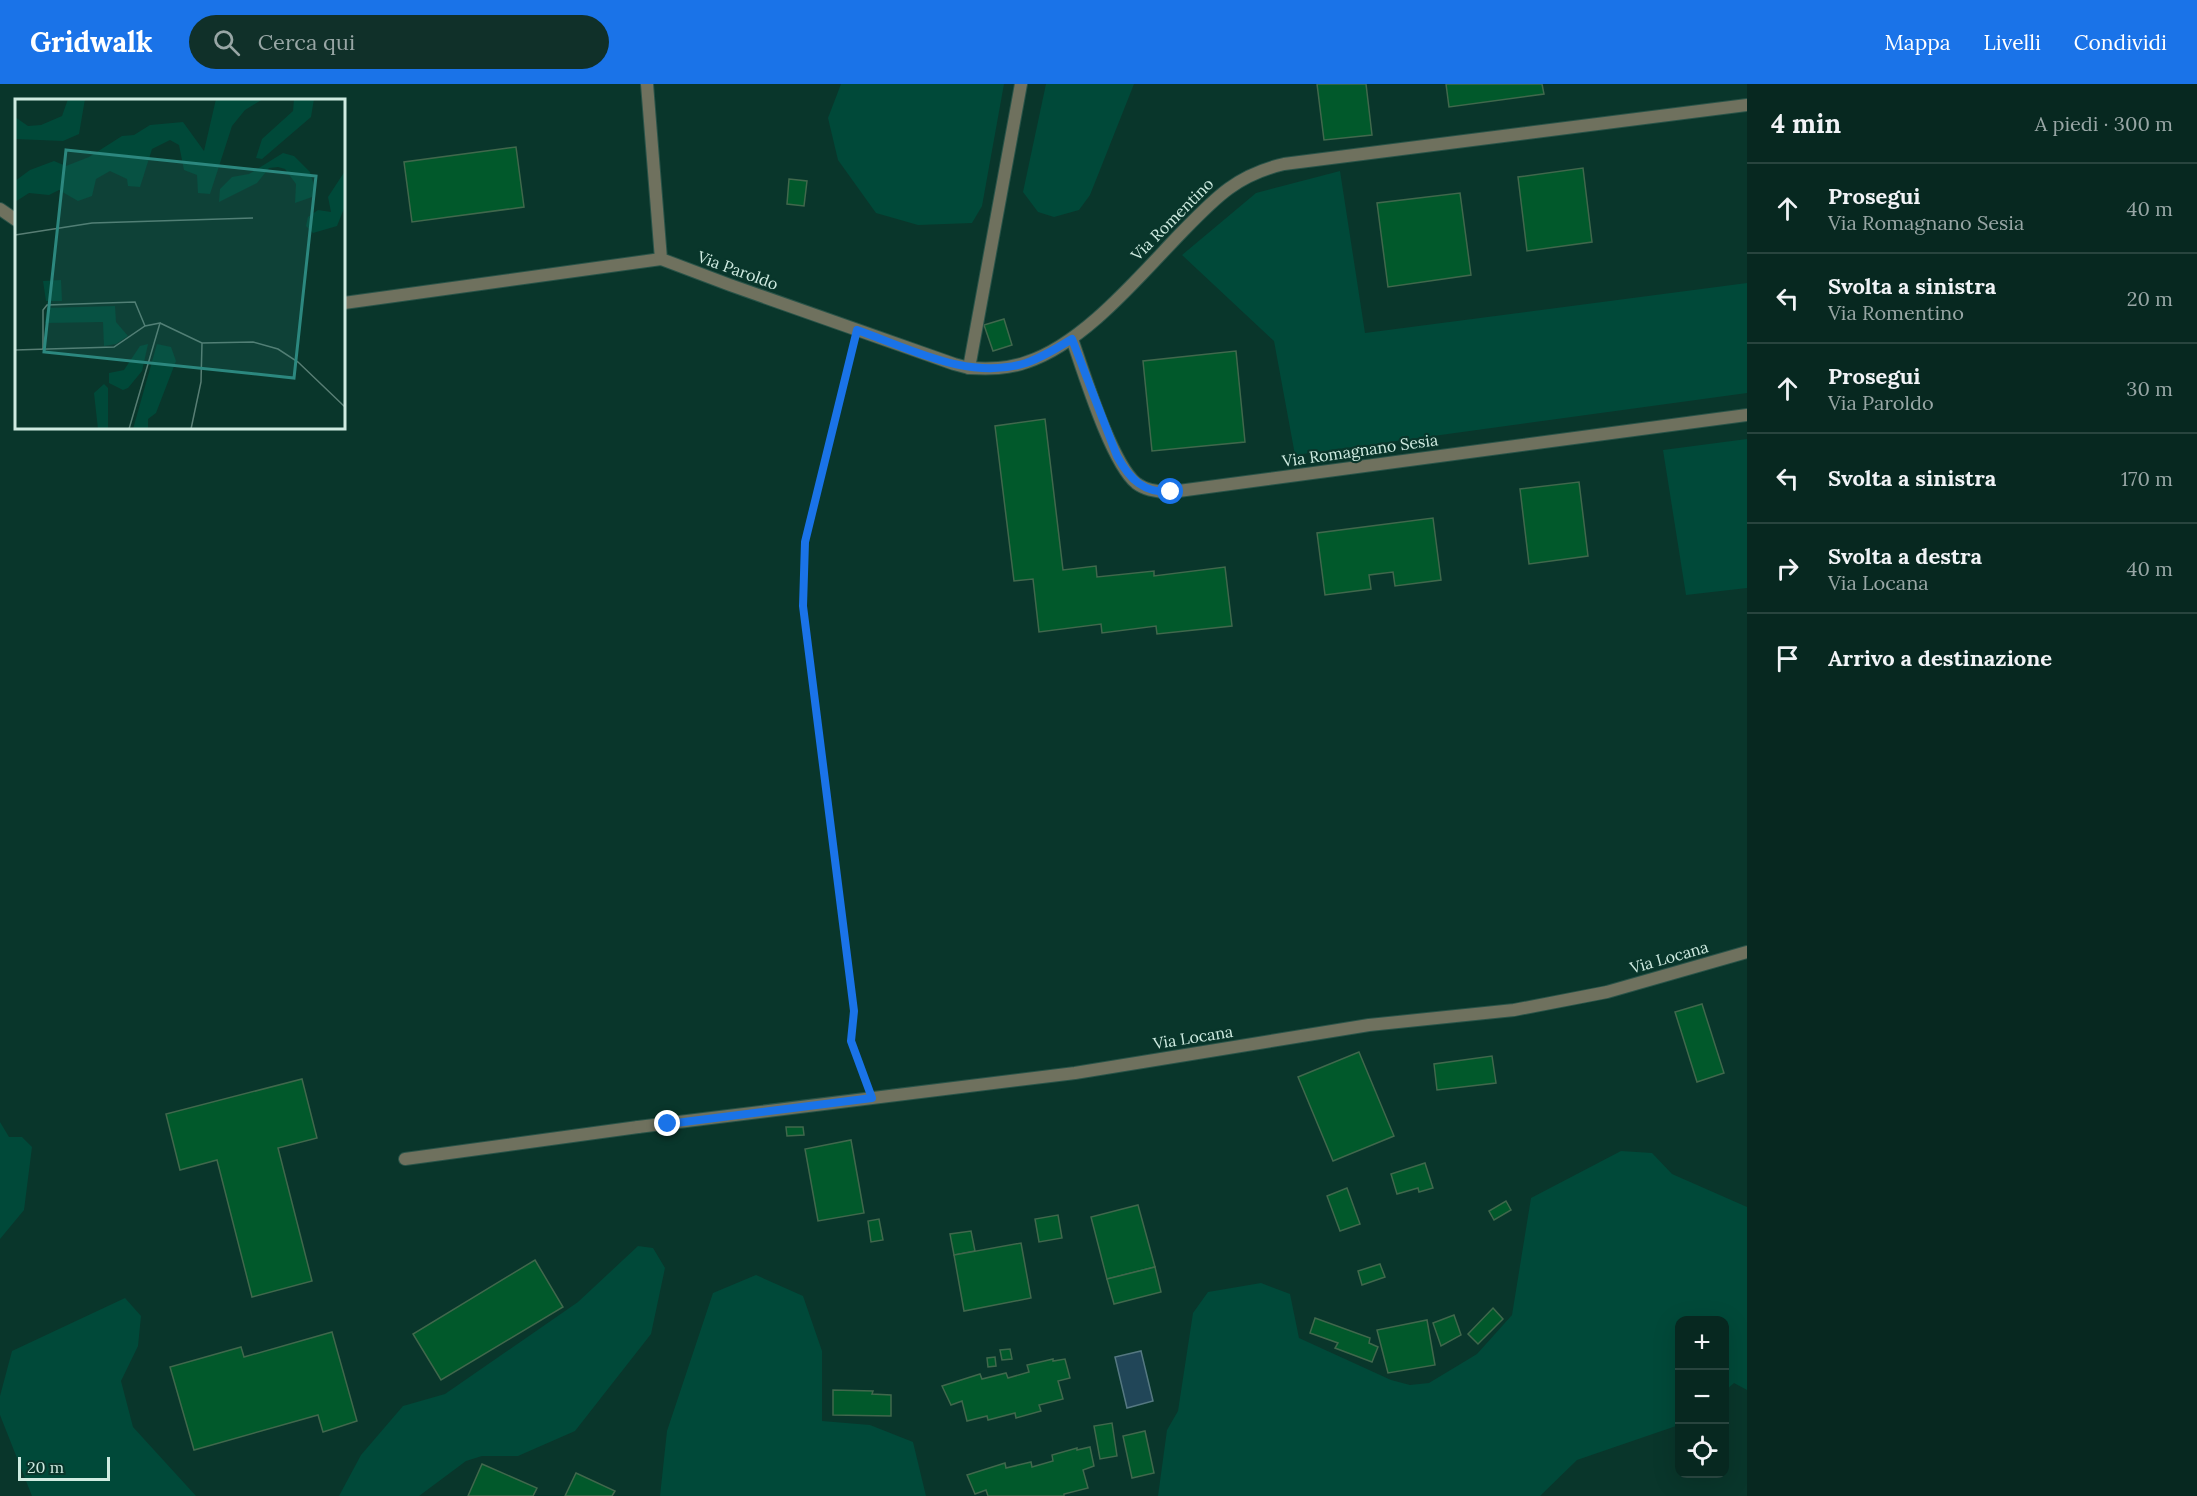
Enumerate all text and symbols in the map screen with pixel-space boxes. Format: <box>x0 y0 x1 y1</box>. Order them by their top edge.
search box <box>189 15 609 69</box>
text: Gridwalk <box>30 24 153 60</box>
icon: search <box>210 26 243 59</box>
text: Cerca qui <box>258 28 355 56</box>
text: Mappa <box>1885 29 1951 56</box>
text: Livelli <box>1984 29 2041 56</box>
text: Condividi <box>2074 29 2167 56</box>
inset map <box>15 99 345 429</box>
text: 4 min <box>1771 107 1841 140</box>
text: A piedi · 300 m <box>2035 111 2173 136</box>
street label: Via Romentino <box>1126 173 1218 265</box>
text: Prosegui <box>1828 182 1920 210</box>
icon: ahead <box>1771 192 1804 225</box>
text: 40 m <box>2127 196 2173 221</box>
text: Via Romagnano Sesia <box>1828 210 2024 235</box>
street label: Via Paroldo <box>694 246 781 294</box>
text: Svolta a sinistra <box>1828 272 1996 300</box>
icon: left <box>1771 282 1804 315</box>
text: 20 m <box>2127 286 2173 311</box>
text: Via Romentino <box>1828 300 1964 325</box>
text: Prosegui <box>1828 362 1920 390</box>
icon: ahead <box>1771 372 1804 405</box>
text: 30 m <box>2126 376 2173 401</box>
text: Via Paroldo <box>1828 390 1934 415</box>
street label: Via Romagnano Sesia <box>1280 429 1439 471</box>
icon: left <box>1771 462 1804 495</box>
text: Svolta a sinistra <box>1828 464 1996 492</box>
text: 170 m <box>2121 466 2173 491</box>
route start <box>1157 478 1183 504</box>
text: Svolta a destra <box>1828 542 1982 570</box>
icon: right <box>1771 552 1804 585</box>
text: 40 m <box>2127 556 2173 581</box>
text: Via Locana <box>1828 570 1929 595</box>
icon: arrive <box>1771 642 1804 675</box>
text: Arrivo a destinazione <box>1828 644 2052 672</box>
street label: Via Locana <box>1627 936 1710 978</box>
street label: Via Locana <box>1151 1021 1234 1053</box>
route end <box>654 1110 680 1136</box>
map controls <box>1675 1316 1729 1478</box>
button: + <box>1675 1316 1729 1370</box>
button: − <box>1675 1370 1729 1424</box>
button: locate <box>1675 1424 1729 1478</box>
scale bar <box>18 1454 110 1482</box>
text: 20 m <box>27 1457 64 1477</box>

